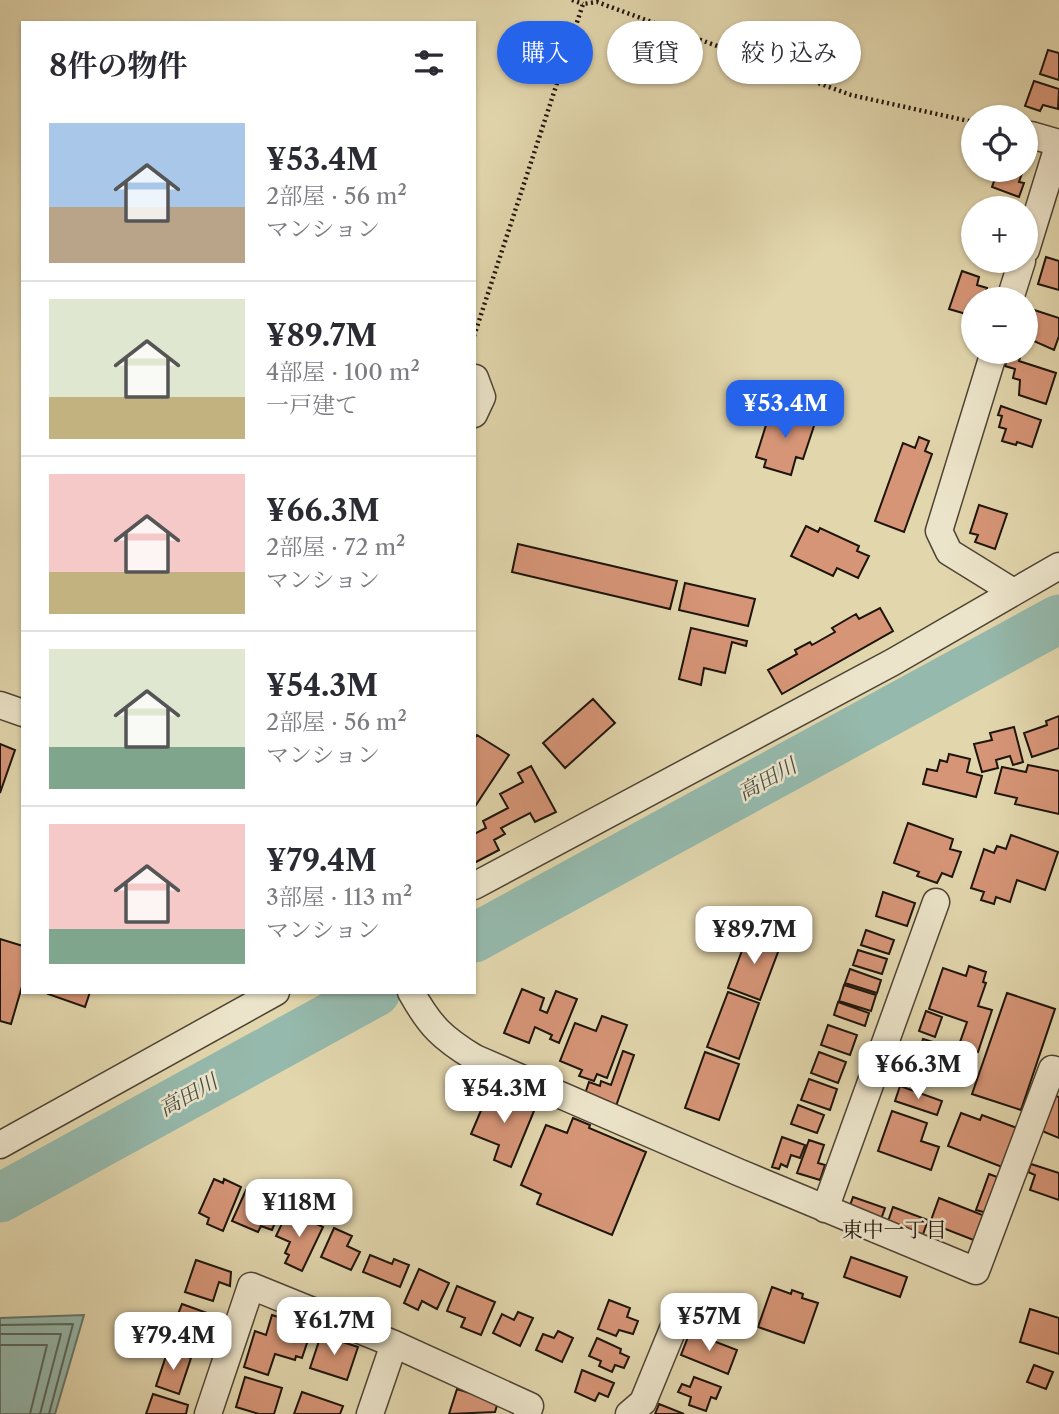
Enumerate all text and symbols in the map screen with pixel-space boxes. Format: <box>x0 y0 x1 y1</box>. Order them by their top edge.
chip: 購入 <box>497 21 593 84</box>
chip: 賃貸 <box>607 21 703 84</box>
chip: 絞り込み <box>717 21 861 84</box>
icon: filters <box>410 44 448 82</box>
text: 8件の物件 <box>49 47 187 84</box>
map controls <box>961 105 1038 364</box>
button: locate <box>961 105 1038 182</box>
text: ¥53.4M <box>266 141 378 178</box>
icon: home <box>105 151 189 235</box>
text: 2部屋 · 56 m² <box>266 182 407 210</box>
button: + <box>961 196 1038 273</box>
text: マンション <box>266 215 380 243</box>
button: − <box>961 287 1038 364</box>
text: ¥89.7M <box>266 317 377 354</box>
icon: home <box>105 327 189 411</box>
text: 4部屋 · 100 m² <box>266 358 420 386</box>
pin: ¥53.4M <box>728 380 842 440</box>
text: ¥53.4M <box>742 389 828 417</box>
text: 一戸建て <box>266 391 358 419</box>
text: ¥66.3M <box>266 492 380 529</box>
icon: home <box>105 502 189 586</box>
text: 2部屋 · 72 m² <box>266 533 405 561</box>
text: マンション <box>266 566 380 594</box>
text: ¥54.3M <box>266 667 378 704</box>
icon: home <box>105 677 189 761</box>
text: 2部屋 · 56 m² <box>266 708 407 736</box>
text: マンション <box>266 741 380 769</box>
water label: 高田川 <box>733 752 802 805</box>
text: ¥79.4M <box>266 842 377 879</box>
icon: home <box>105 852 189 936</box>
text: 3部屋 · 113 m² <box>266 883 412 911</box>
pin: ¥89.7M <box>697 906 811 966</box>
text: ¥89.7M <box>711 915 797 943</box>
text: マンション <box>266 916 380 944</box>
pin: ¥66.3M <box>861 1042 975 1101</box>
text: ¥66.3M <box>874 1050 962 1078</box>
pin: ¥54.3M <box>447 1066 561 1125</box>
water label: 高田川 <box>154 1068 223 1121</box>
text: ¥54.3M <box>461 1074 547 1102</box>
pin: ¥118M <box>250 1180 348 1239</box>
text: ¥118M <box>261 1188 337 1216</box>
district label: 東中一丁目 <box>842 1217 947 1242</box>
pin: ¥57M <box>668 1294 750 1353</box>
pin: ¥61.7M <box>277 1298 391 1357</box>
text: ¥57M <box>677 1302 741 1330</box>
text: ¥61.7M <box>293 1306 375 1334</box>
pin: ¥79.4M <box>116 1312 230 1372</box>
text: ¥79.4M <box>131 1321 215 1349</box>

